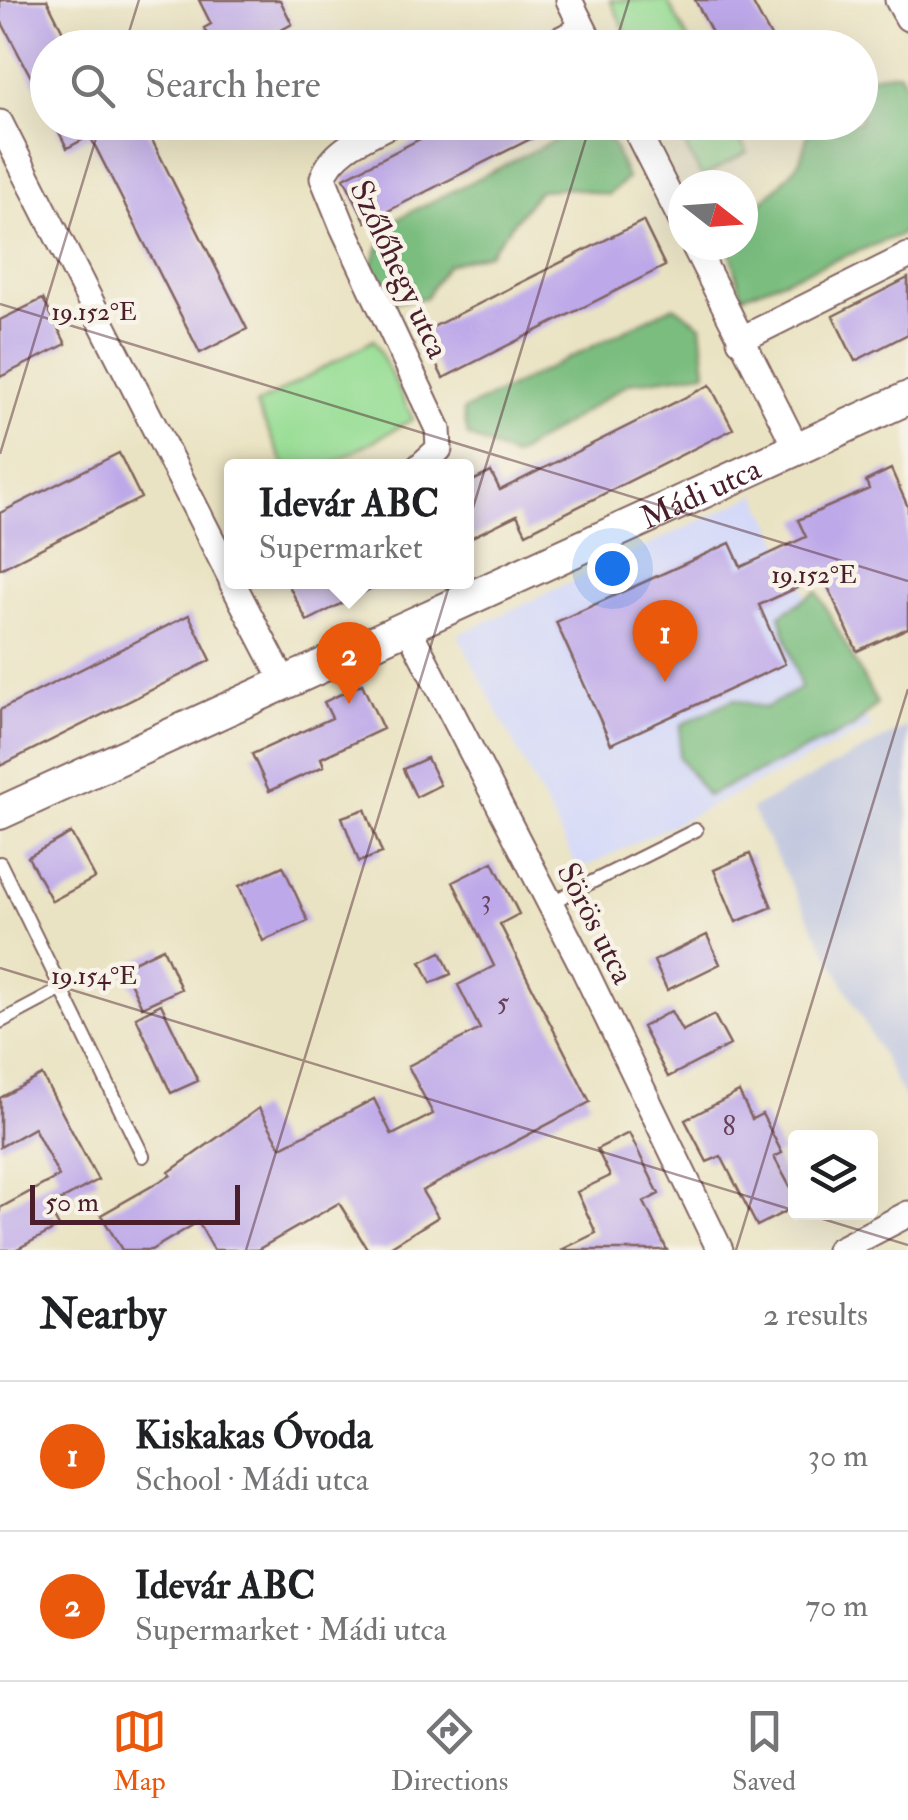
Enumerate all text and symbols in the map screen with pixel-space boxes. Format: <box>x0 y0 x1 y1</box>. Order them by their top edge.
search box <box>30 30 878 140</box>
icon: search <box>65 58 120 113</box>
text: Search here <box>145 61 321 109</box>
north arrow <box>668 170 758 260</box>
street label: Szőlőhegy utca <box>340 174 458 365</box>
text: 19.152°E <box>51 297 137 328</box>
street label: Mádi utca <box>634 449 768 539</box>
popup <box>224 459 474 589</box>
text: Idevár ABC <box>259 480 439 528</box>
text: Supermarket <box>259 528 423 568</box>
your location <box>587 543 638 594</box>
text: 19.152°E <box>771 560 857 591</box>
pin: 1 <box>632 600 698 682</box>
pin: 2 <box>316 622 382 704</box>
street label: Sörös utca <box>548 856 643 992</box>
house number: 3 <box>481 882 491 917</box>
text: 19.154°E <box>51 961 137 992</box>
house number: 5 <box>497 985 510 1020</box>
house number: 8 <box>722 1109 736 1144</box>
map controls <box>788 1130 878 1220</box>
button: layers <box>788 1130 878 1220</box>
scale bar <box>30 1180 240 1224</box>
text: 50 m <box>45 1185 99 1220</box>
text: Nearby <box>40 1289 166 1341</box>
text: 2 results <box>763 1295 868 1335</box>
text: Kiskakas Óvoda <box>135 1412 372 1460</box>
text: 1 <box>67 1436 78 1476</box>
text: 30 m <box>808 1436 868 1476</box>
text: School · Mádi utca <box>135 1460 369 1500</box>
text: Idevár ABC <box>135 1562 315 1610</box>
text: 2 <box>64 1586 81 1626</box>
text: 70 m <box>805 1586 868 1626</box>
text: Supermarket · Mádi utca <box>135 1610 447 1650</box>
tab: Map <box>112 1704 167 1799</box>
tab: Directions <box>391 1704 508 1799</box>
tab: Saved <box>732 1704 796 1799</box>

